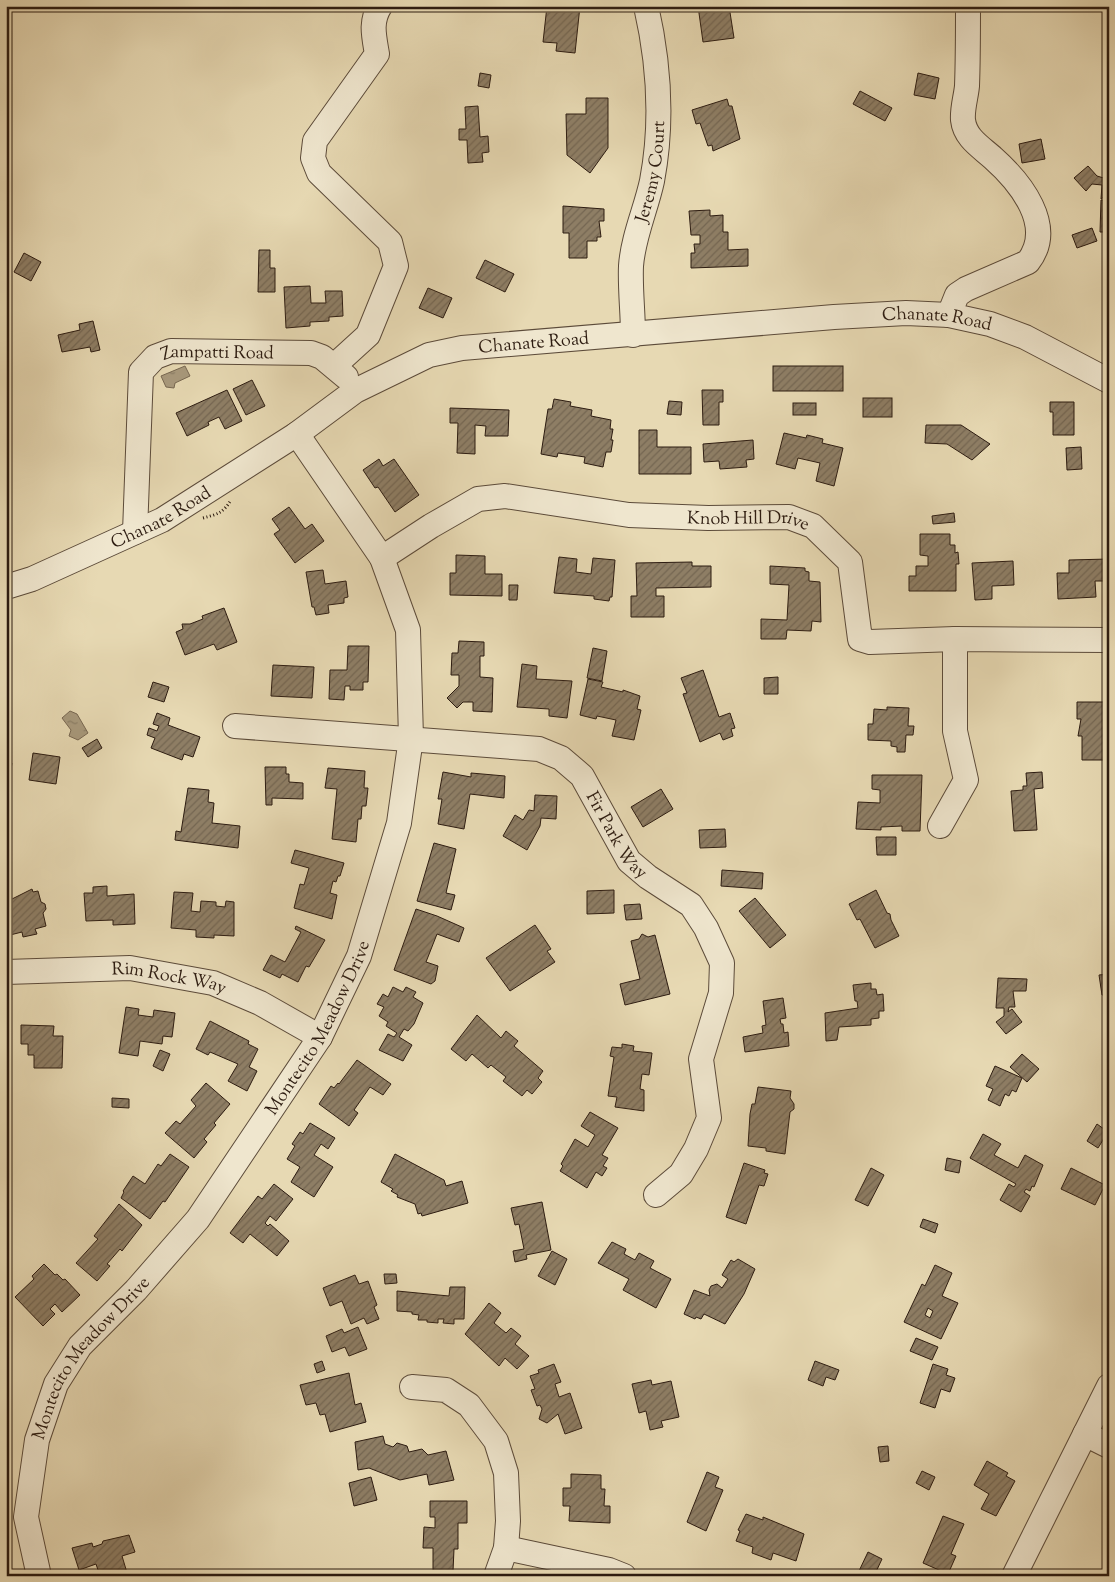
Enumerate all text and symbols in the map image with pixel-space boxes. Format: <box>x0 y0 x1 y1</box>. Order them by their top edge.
street label: Jeremy Court <box>630 120 673 227</box>
street label: Chanate Road <box>881 302 994 339</box>
street label: Chanate Road <box>477 326 590 362</box>
street label: Zampatti Road <box>158 340 274 369</box>
street label: Chanate Road <box>107 481 217 557</box>
street label: Knob Hill Drive <box>686 506 813 539</box>
street label: Fir Park Way <box>578 787 652 886</box>
street label: Montecito Meadow Drive <box>260 938 378 1121</box>
street label: Rim Rock Way <box>111 957 230 1002</box>
street label: Montecito Meadow Drive <box>27 1271 157 1444</box>

